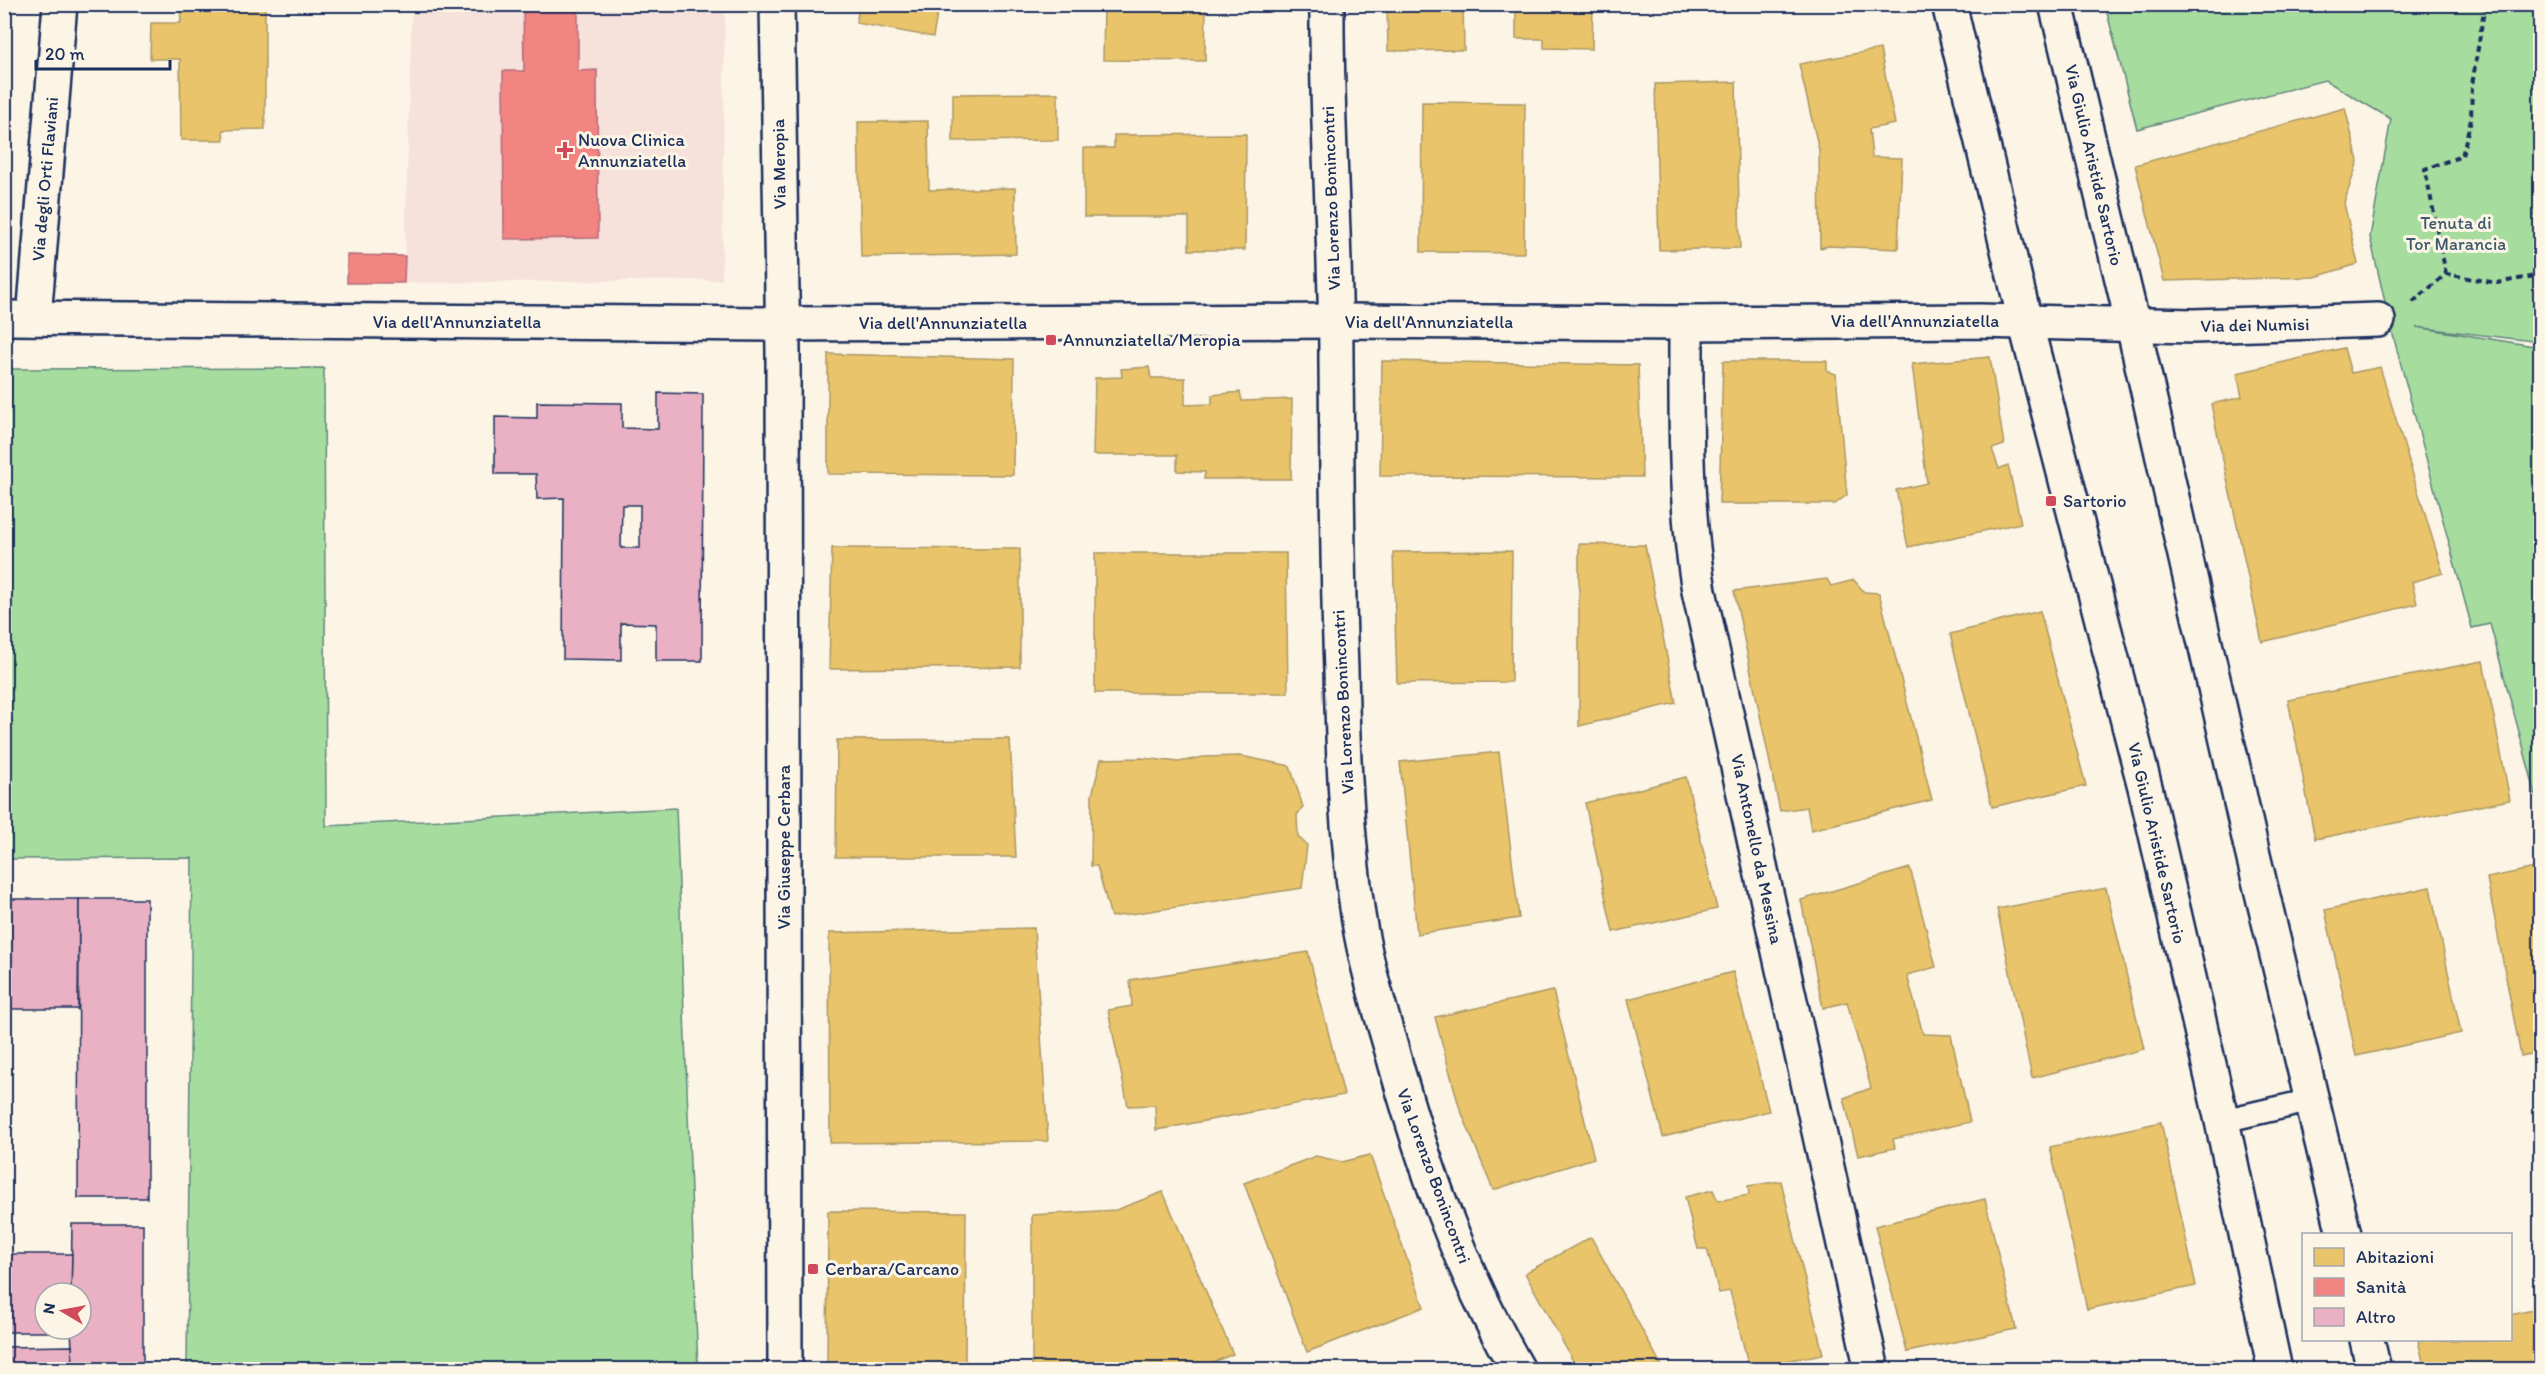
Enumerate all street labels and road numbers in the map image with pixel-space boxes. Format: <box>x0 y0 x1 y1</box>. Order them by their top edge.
street label: Via Giulio Aristide Sartorio <box>2060 62 2128 268</box>
street label: Via degli Orti Flaviani <box>27 96 63 262</box>
street label: Via Lorenzo Bonincontri <box>1317 105 1345 291</box>
street label: Via Meropia <box>767 118 791 209</box>
street label: Via dell'Annunziatella <box>1831 310 1999 332</box>
street label: Via dell'Annunziatella <box>373 311 541 333</box>
street label: Via dell'Annunziatella <box>1345 311 1513 333</box>
street label: Via dell'Annunziatella <box>859 312 1027 334</box>
street label: Via dei Numisi <box>2200 313 2310 337</box>
street label: Via Lorenzo Bonincontri <box>1327 609 1359 795</box>
street label: Via Giulio Aristide Sartorio <box>2123 740 2191 946</box>
street label: Via Antonello da Messina <box>1726 752 1788 947</box>
street label: Via Giuseppe Cerbara <box>773 764 795 929</box>
street label: Via Lorenzo Bonincontri <box>1392 1086 1476 1266</box>

